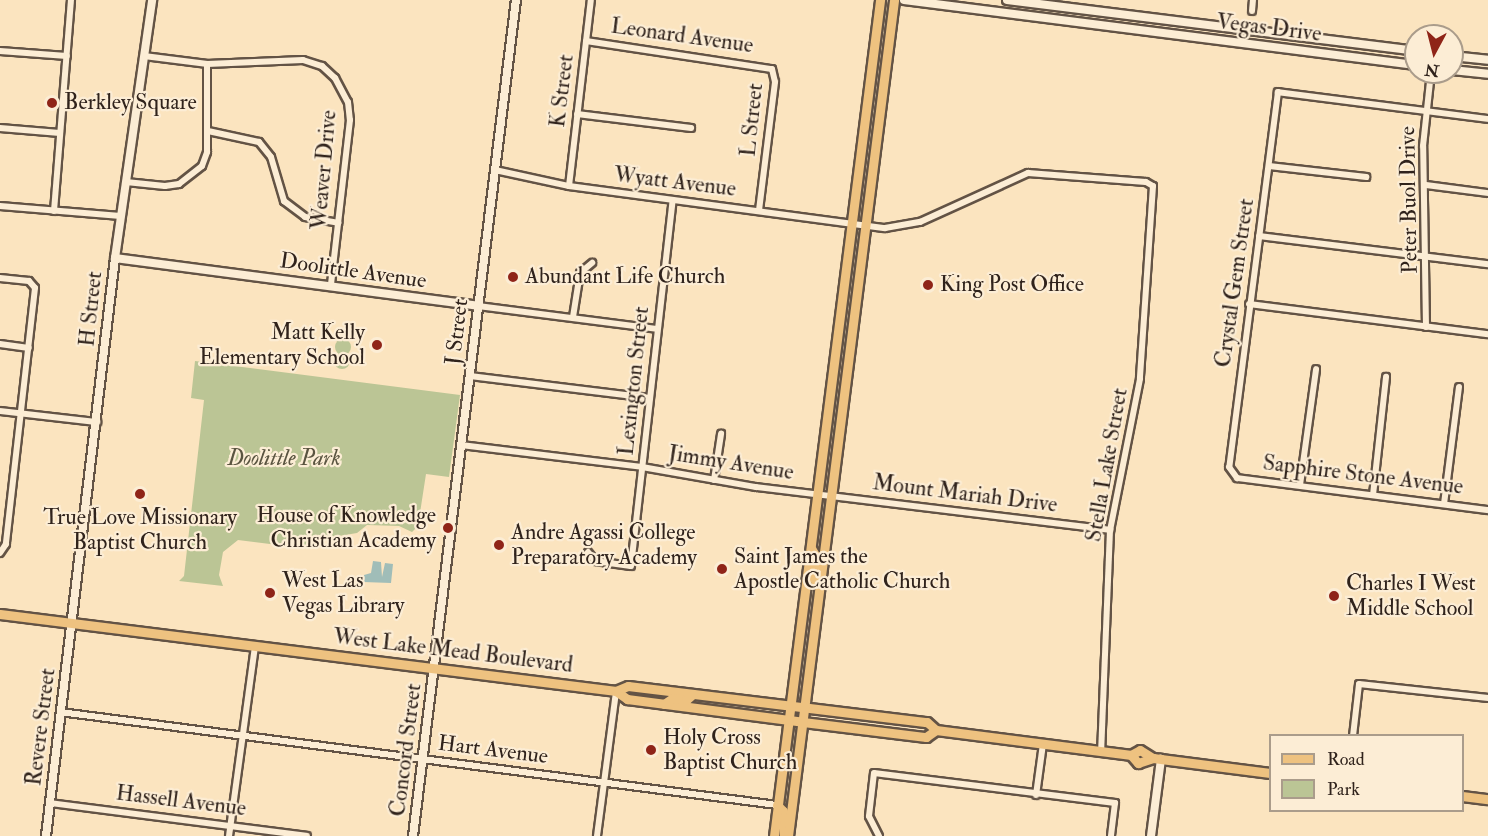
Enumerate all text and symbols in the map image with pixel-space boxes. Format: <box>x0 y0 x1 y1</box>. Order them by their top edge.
street label: Vegas Drive <box>1215 8 1323 48</box>
street label: Leonard Avenue <box>609 13 755 59</box>
north arrow <box>1404 24 1464 84</box>
street label: K Street <box>544 53 580 129</box>
text: N <box>1424 59 1440 81</box>
street label: L Street <box>735 82 769 158</box>
place label: Berkley Square <box>64 90 197 116</box>
marker: Berkley Square <box>45 96 59 110</box>
street label: Weaver Drive <box>306 109 342 231</box>
street label: Peter Buol Drive <box>1395 126 1423 274</box>
street label: Wyatt Avenue <box>613 161 737 203</box>
street label: Crystal Gem Street <box>1210 197 1260 369</box>
street label: Doolittle Avenue <box>278 248 428 294</box>
place label: Abundant Life Church <box>525 264 725 290</box>
street label: H Street <box>74 270 108 348</box>
marker: Abundant Life Church <box>506 270 520 284</box>
place label: King Post Office <box>940 272 1084 298</box>
marker: King Post Office <box>921 278 935 292</box>
street label: J Street <box>440 297 474 367</box>
street label: Lexington Street <box>613 305 655 457</box>
place label: Matt Kelly Elementary School <box>199 319 365 370</box>
marker: Matt Kelly Elementary School <box>370 338 384 352</box>
street label: Stella Lake Street <box>1080 386 1134 544</box>
street label: Jimmy Avenue <box>667 440 795 486</box>
park label: Doolittle Park <box>227 446 341 472</box>
street label: Sapphire Stone Avenue <box>1261 450 1465 500</box>
street label: Mount Mariah Drive <box>871 470 1059 518</box>
marker: True Love Missionary Baptist Church <box>133 487 147 501</box>
place label: House of Knowledge Christian Academy <box>256 502 436 554</box>
place label: True Love Missionary Baptist Church <box>43 504 237 556</box>
place label: Andre Agassi College Preparatory Academy <box>511 519 697 570</box>
marker: House of Knowledge Christian Academy <box>441 521 455 535</box>
marker: Andre Agassi College Preparatory Academy <box>492 538 506 552</box>
place label: Saint James the Apostle Catholic Church <box>734 543 950 594</box>
marker: Saint James the Apostle Catholic Church <box>715 562 729 576</box>
place label: West Las Vegas Library <box>282 567 405 618</box>
place label: Charles I West Middle School <box>1346 570 1476 622</box>
marker: West Las Vegas Library <box>263 586 277 600</box>
marker: Charles I West Middle School <box>1327 589 1341 603</box>
street label: West Lake Mead Boulevard <box>332 623 574 679</box>
street label: Revere Street <box>21 667 61 787</box>
street label: Concord Street <box>385 682 427 818</box>
place label: Holy Cross Baptist Church <box>663 724 797 776</box>
street label: Hart Avenue <box>436 730 550 770</box>
legend <box>1269 734 1464 812</box>
marker: Holy Cross Baptist Church <box>644 743 658 757</box>
text: Road <box>1327 748 1365 771</box>
text: Park <box>1327 778 1360 801</box>
street label: Hassell Avenue <box>114 780 248 822</box>

